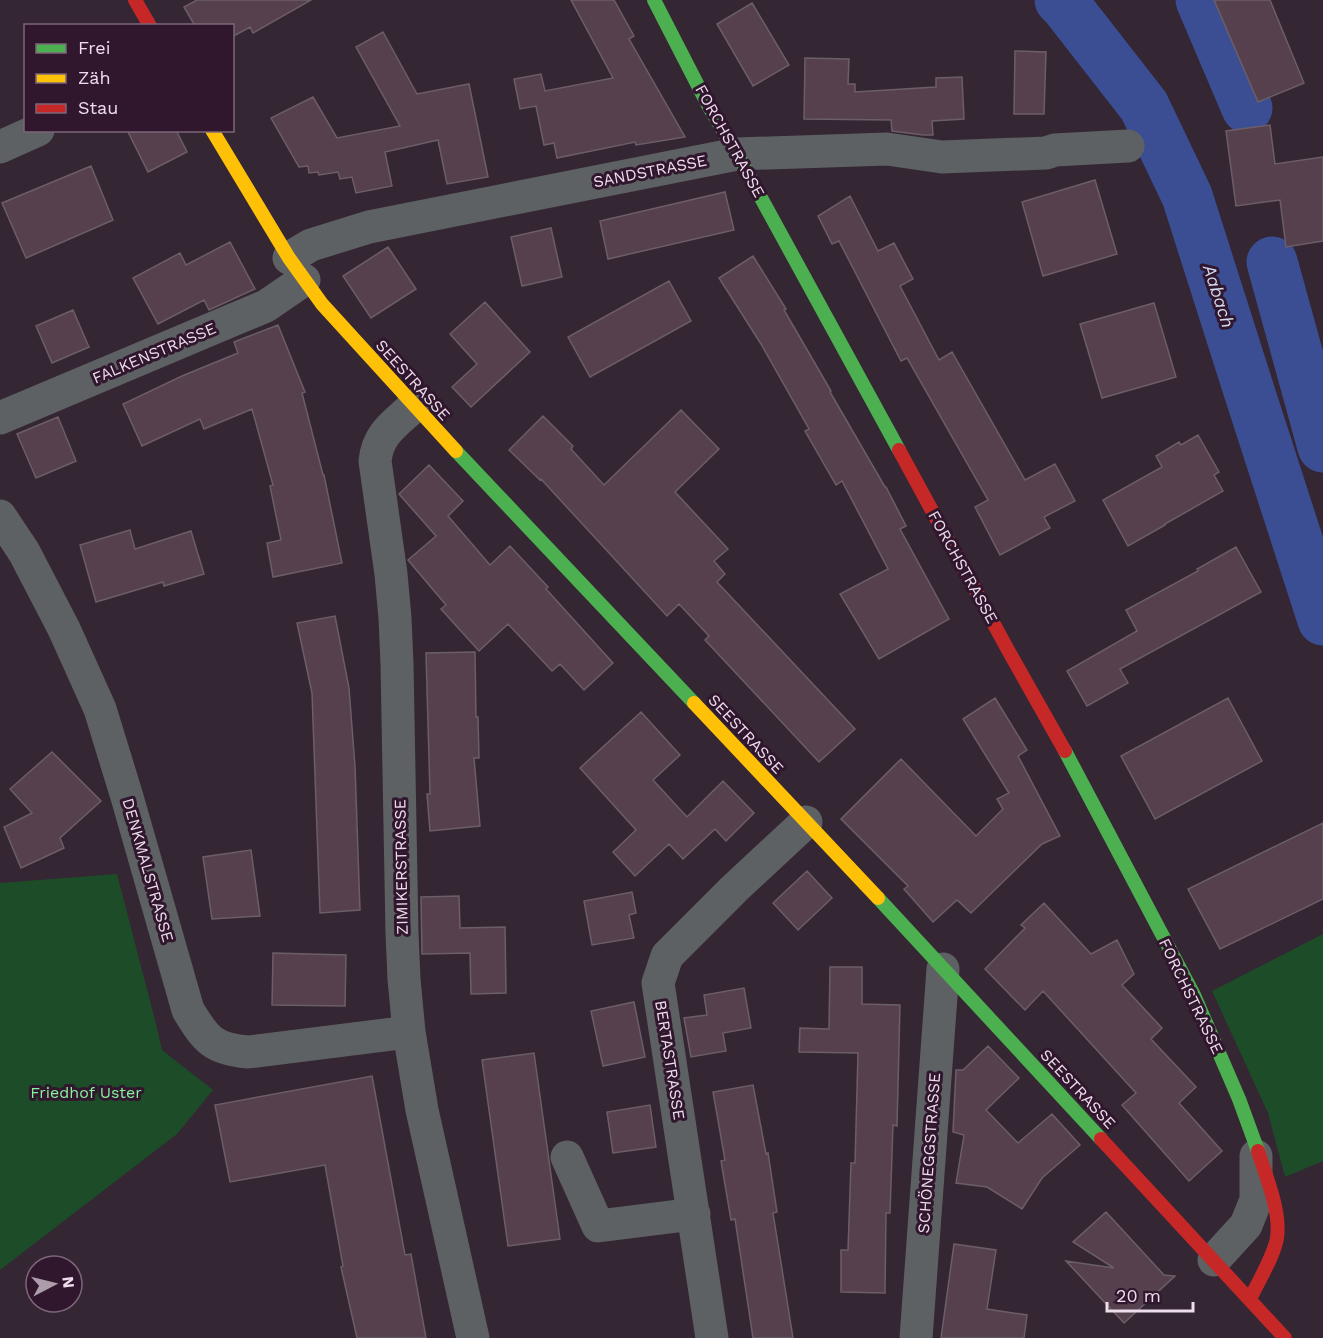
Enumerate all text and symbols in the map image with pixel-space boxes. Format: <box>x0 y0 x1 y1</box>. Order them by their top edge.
legend <box>24 24 234 132</box>
text: Frei <box>78 37 110 58</box>
text: Zäh <box>78 67 111 88</box>
street label: FORCHSTRASSE <box>691 81 769 201</box>
text: Stau <box>78 97 118 118</box>
street label: SANDSTRASSE <box>592 151 708 191</box>
water label: Aabach <box>1199 261 1239 330</box>
street label: FALKENSTRASSE <box>89 318 219 388</box>
street label: SEESTRASSE <box>372 336 454 424</box>
street label: FORCHSTRASSE <box>924 507 1002 627</box>
street label: SEESTRASSE <box>704 690 788 778</box>
street label: DENKMALSTRASSE <box>118 796 178 944</box>
street label: ZIMIKERSTRASSE <box>390 799 412 935</box>
street label: FORCHSTRASSE <box>1155 935 1227 1057</box>
street label: BERTASTRASSE <box>651 999 689 1121</box>
street label: SEESTRASSE <box>1036 1045 1120 1133</box>
street label: SCHÖNEGGSTRASSE <box>914 1072 944 1234</box>
park label: Friedhof Uster <box>30 1083 142 1102</box>
north arrow <box>24 1254 84 1314</box>
text: N <box>58 1275 79 1289</box>
scale bar <box>1107 1275 1192 1313</box>
text: 20 m <box>1116 1285 1161 1306</box>

